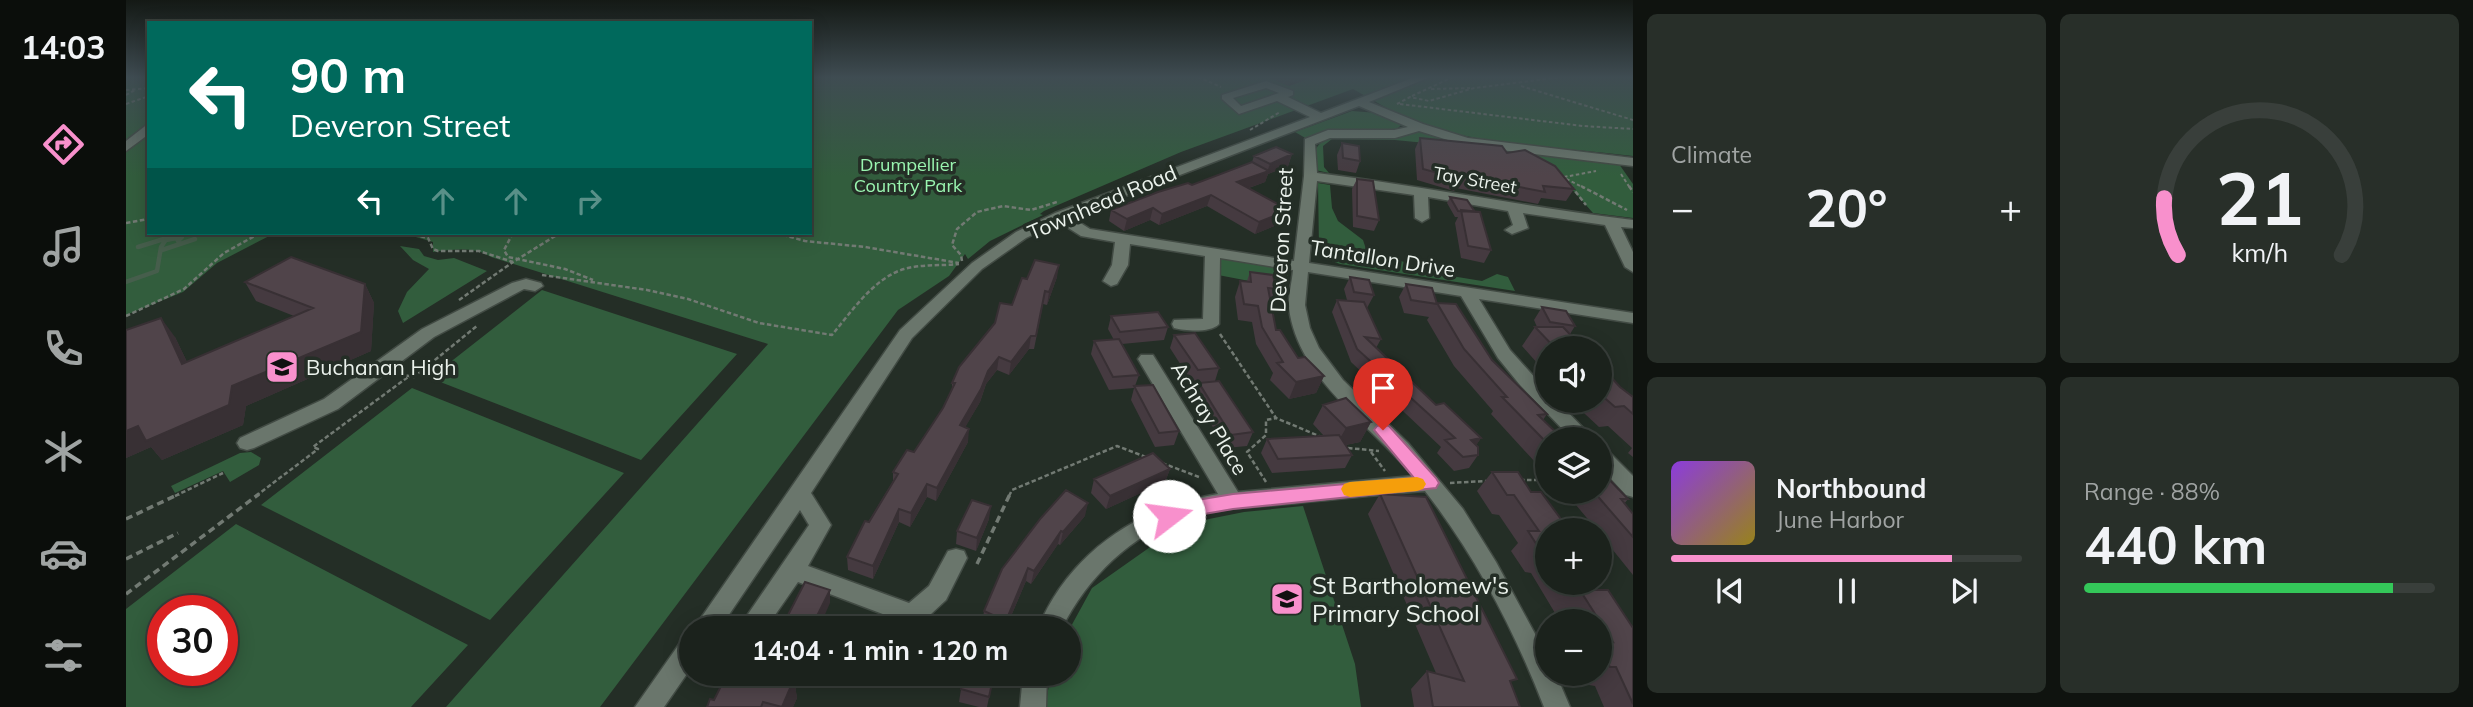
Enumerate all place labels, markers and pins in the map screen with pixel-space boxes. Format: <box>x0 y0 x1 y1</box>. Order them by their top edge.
school or university icon: Buchanan High <box>263 348 301 386</box>
place label: Buchanan High <box>306 354 456 380</box>
pin <box>1353 358 1413 430</box>
place label: St Bartholomew's Primary School <box>1312 570 1509 628</box>
school or university icon: St Bartholomew's Primary School <box>1268 580 1306 618</box>

